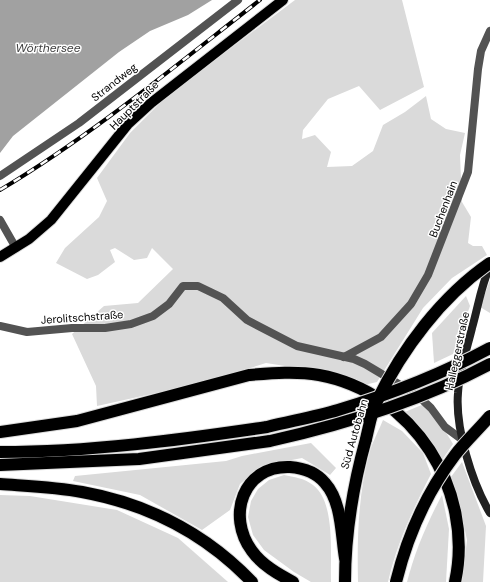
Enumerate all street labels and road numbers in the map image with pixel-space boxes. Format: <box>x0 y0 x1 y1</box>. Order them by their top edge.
street label: Strandweg <box>88 60 140 104</box>
street label: Hauptstraße <box>107 78 161 132</box>
street label: Buchenhain <box>426 179 460 239</box>
street label: Jerolitschstraße <box>40 307 124 327</box>
street label: Halleggerstraße <box>442 310 472 392</box>
street label: Süd Autobahn <box>337 397 371 471</box>

